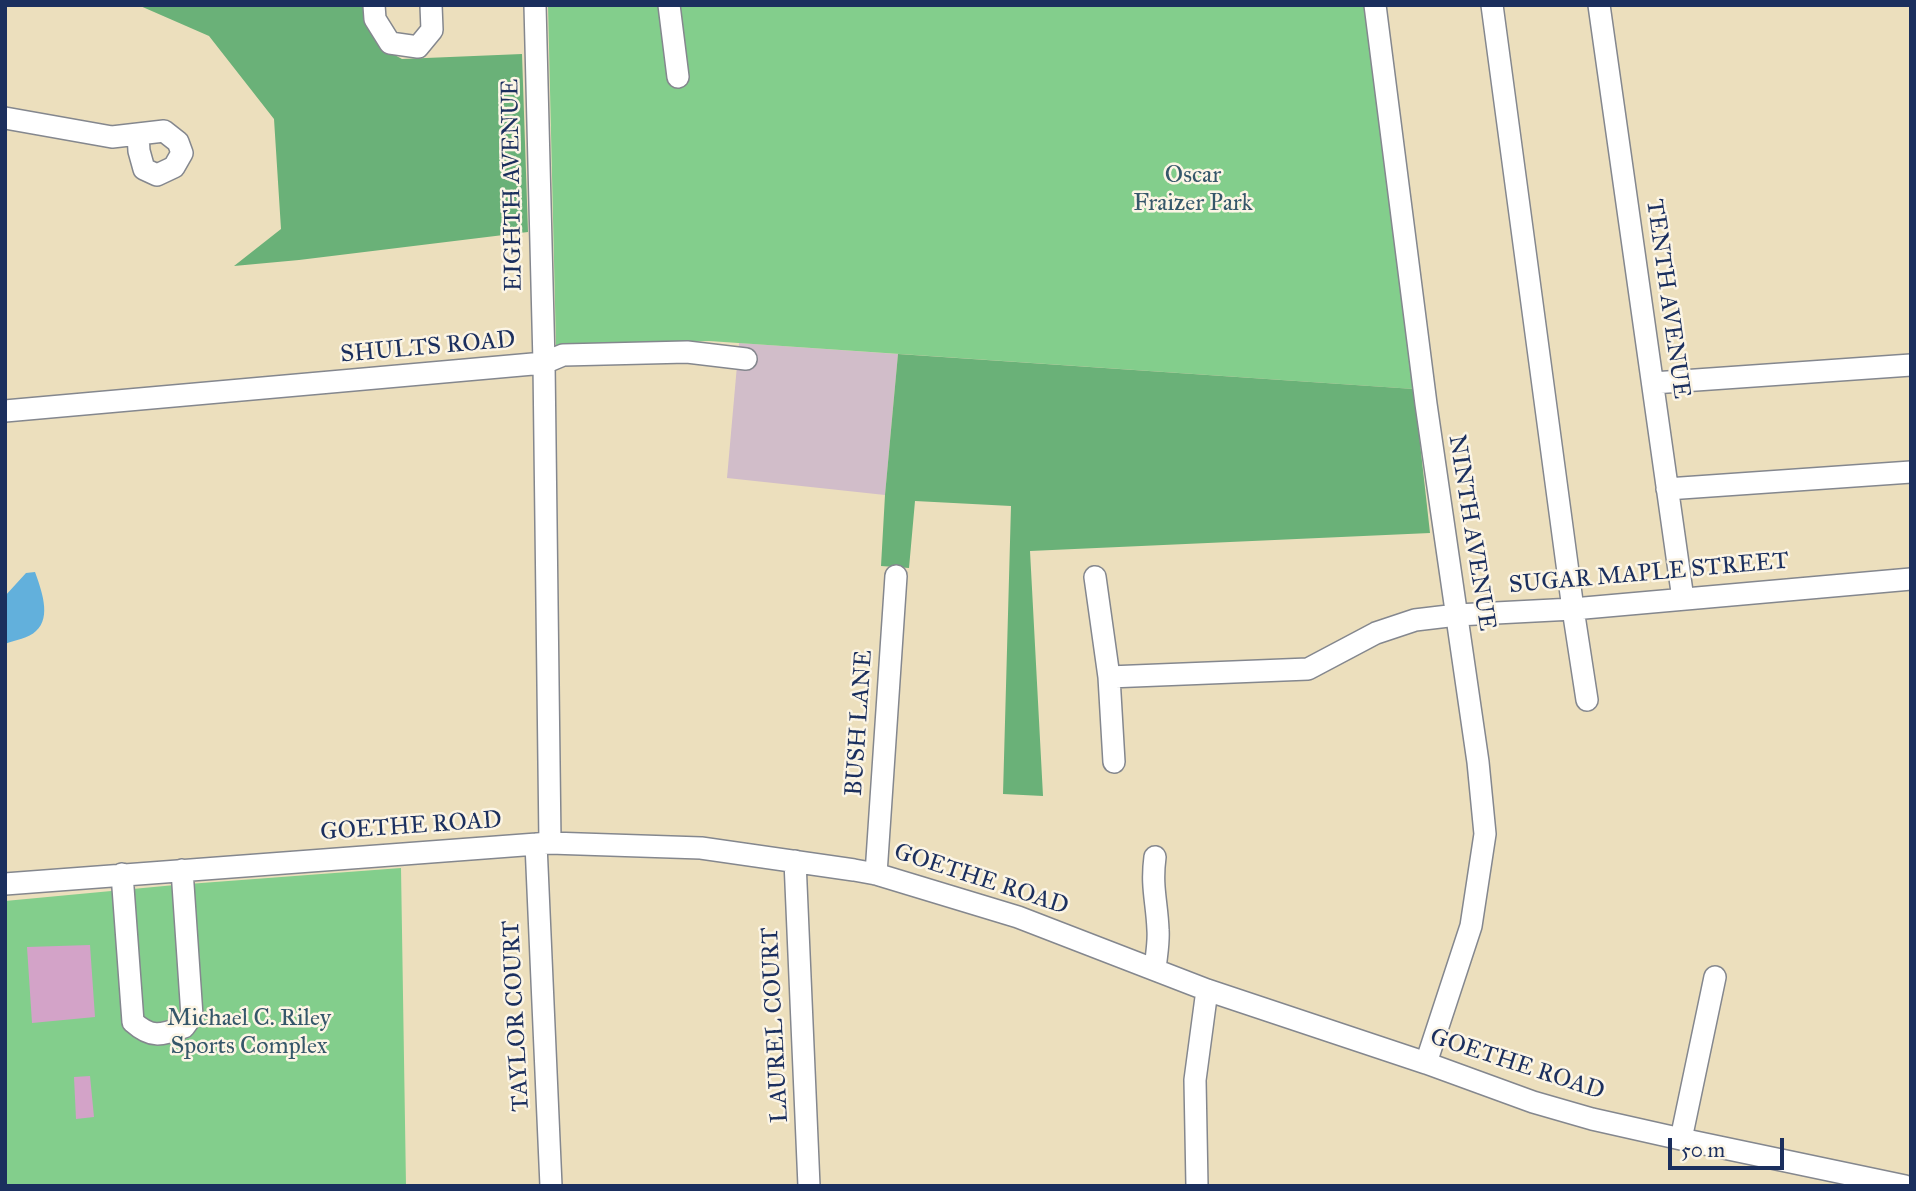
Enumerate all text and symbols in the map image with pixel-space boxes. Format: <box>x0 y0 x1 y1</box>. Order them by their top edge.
street label: EIGHTH AVENUE <box>497 78 529 292</box>
park label: Oscar Fraizer Park <box>1133 162 1253 218</box>
street label: TENTH AVENUE <box>1639 197 1695 401</box>
street label: SHULTS ROAD <box>339 326 517 370</box>
street label: NINTH AVENUE <box>1441 433 1501 633</box>
street label: SUGAR MAPLE STREET <box>1508 547 1790 601</box>
street label: BUSH LANE <box>841 649 879 797</box>
street label: GOETHE ROAD <box>319 806 503 848</box>
street label: GOETHE ROAD <box>890 838 1072 922</box>
street label: TAYLOR COURT <box>498 920 536 1112</box>
street label: LAUREL COURT <box>756 926 796 1124</box>
park label: Michael C. Riley Sports Complex <box>167 1005 331 1061</box>
street label: GOETHE ROAD <box>1426 1023 1608 1107</box>
scale bar <box>1671 1124 1786 1168</box>
text: 50 m <box>1681 1137 1725 1163</box>

